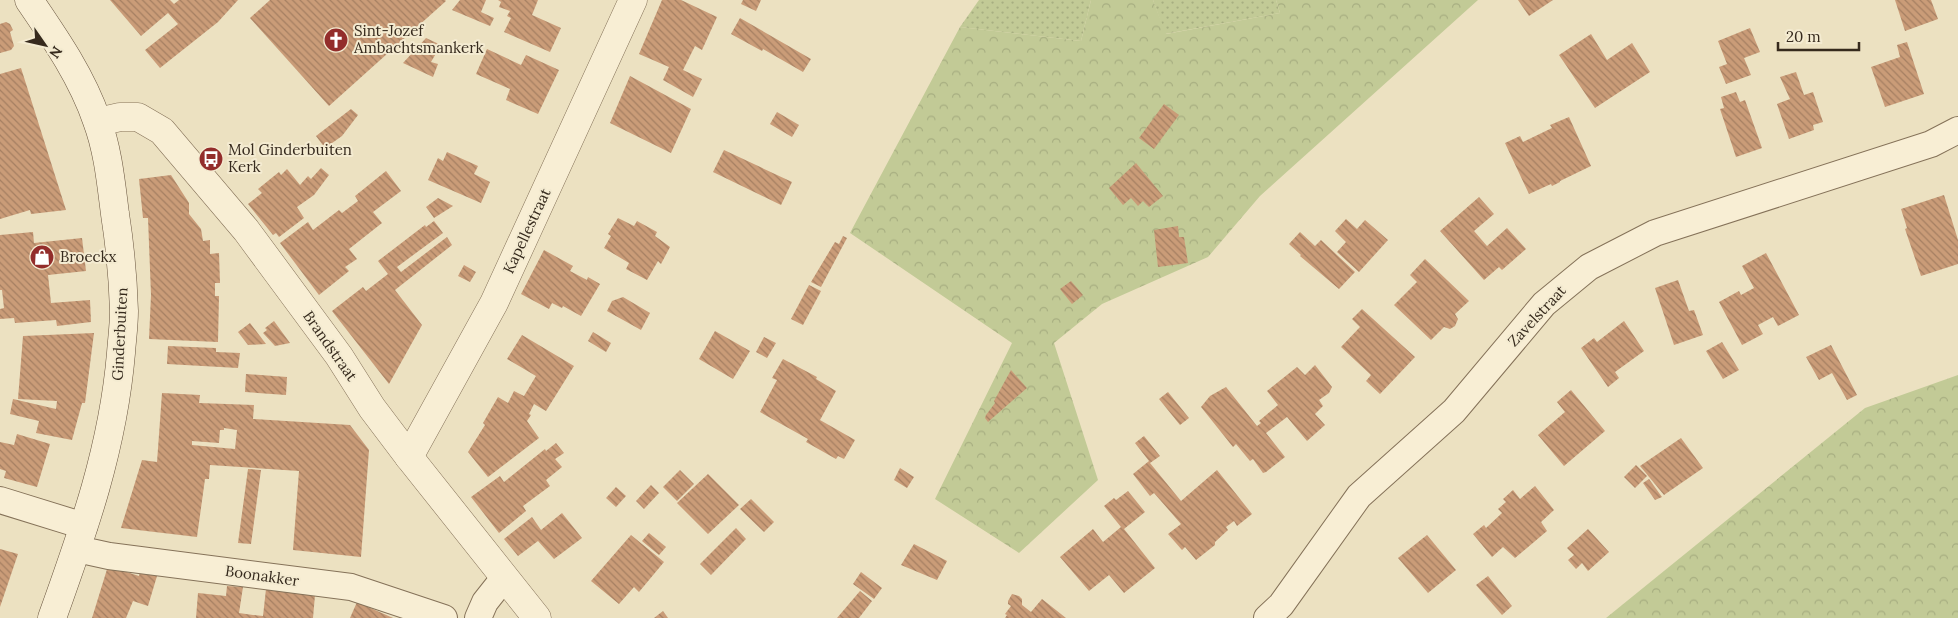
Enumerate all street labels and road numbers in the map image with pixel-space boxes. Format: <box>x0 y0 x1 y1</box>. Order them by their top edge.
street label: Kapellestraat <box>499 185 555 276</box>
street label: Zavelstraat <box>1504 281 1570 350</box>
street label: Ginderbuiten <box>108 287 131 381</box>
street label: Brandstraat <box>299 307 362 385</box>
street label: Boonakker <box>224 561 301 590</box>

